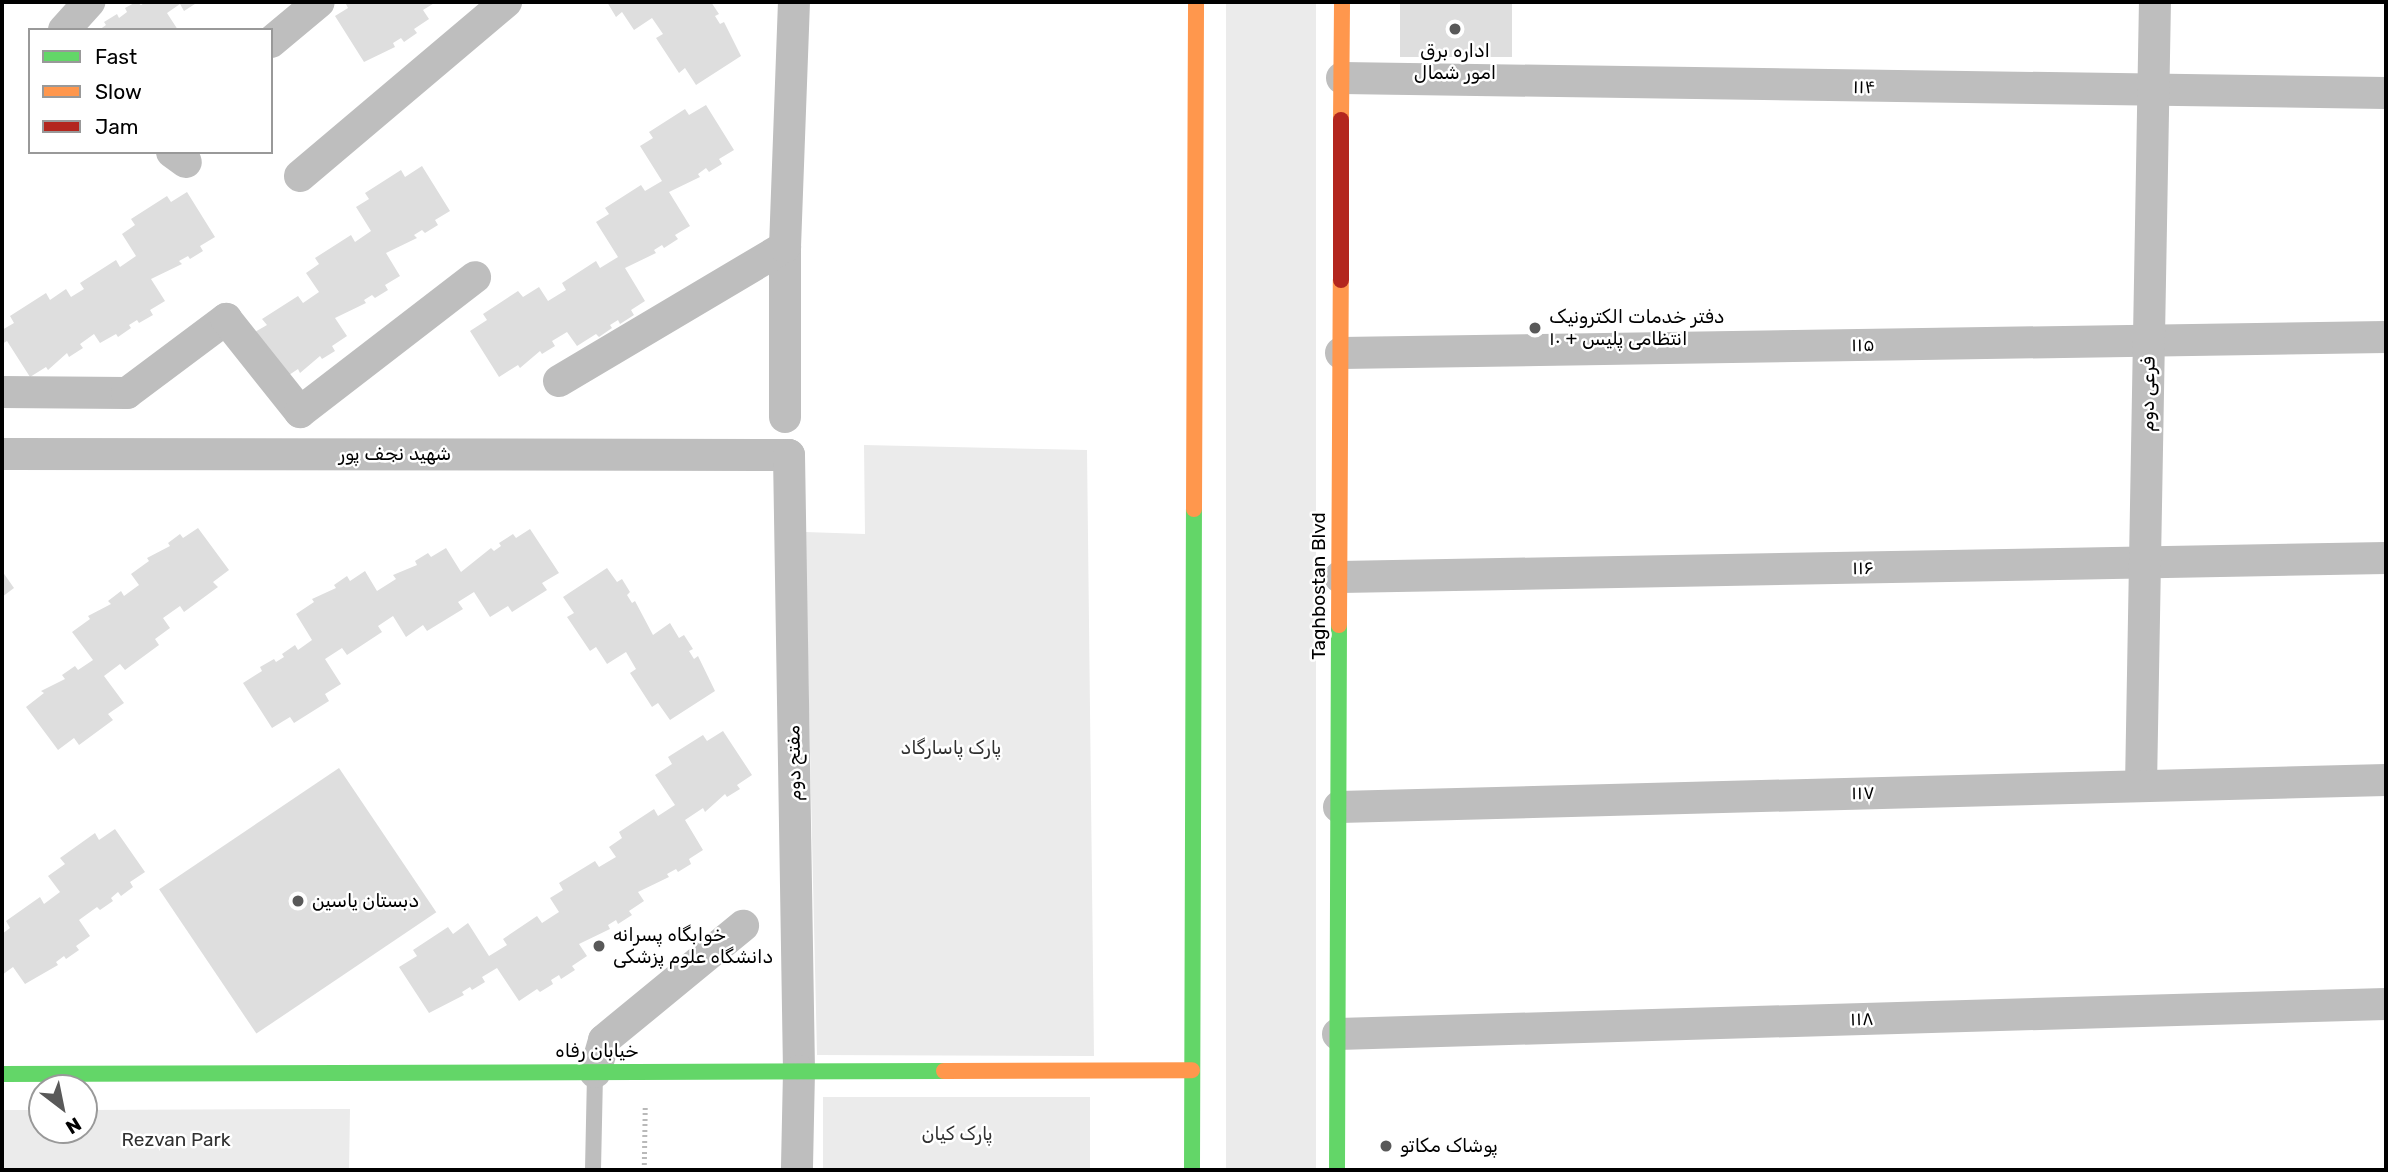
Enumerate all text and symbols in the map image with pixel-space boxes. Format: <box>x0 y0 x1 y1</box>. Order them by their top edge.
marker: اداره برق امور شمال <box>1447 21 1463 37</box>
legend <box>28 28 273 154</box>
place label: اداره برق امور شمال <box>1414 40 1496 84</box>
text: Fast <box>95 44 137 69</box>
street label: ۱۱۴ <box>1853 75 1875 99</box>
text: Slow <box>95 79 142 104</box>
text: Jam <box>95 114 139 139</box>
place label: دفتر خدمات الکترونیک انتظامی پلیس + ۱۰ <box>1549 306 1724 350</box>
marker: دفتر خدمات الکترونیک انتظامی پلیس + ۱۰ <box>1527 320 1543 336</box>
street label: ۱۱۵ <box>1851 333 1875 357</box>
street label: فرعی دوم <box>2136 356 2160 432</box>
street label: شهید نجف پور <box>339 443 451 465</box>
street label: Taghbostan Blvd <box>1308 512 1330 660</box>
street label: ۱۱۶ <box>1852 556 1874 580</box>
street label: مفتح دوم <box>782 725 806 801</box>
park label: پارک پاسارگاد <box>901 737 1001 759</box>
street label: ۱۱۷ <box>1851 781 1875 805</box>
place label: دبستان یاسین <box>312 890 419 912</box>
marker: دبستان یاسین <box>290 893 306 909</box>
place label: خوابگاه پسرانه دانشگاه علوم پزشکی <box>613 924 773 968</box>
marker: خوابگاه پسرانه دانشگاه علوم پزشکی <box>591 938 607 954</box>
street label: ۱۱۸ <box>1850 1007 1874 1031</box>
street label: خیابان رفاه <box>555 1040 639 1062</box>
north arrow <box>28 1074 98 1144</box>
text: N <box>61 1112 85 1139</box>
park label: پارک کیان <box>921 1123 993 1145</box>
park label: Rezvan Park <box>122 1129 230 1151</box>
place label: پوشاک مکاتو <box>1400 1135 1498 1157</box>
marker: پوشاک مکاتو <box>1378 1138 1394 1154</box>

